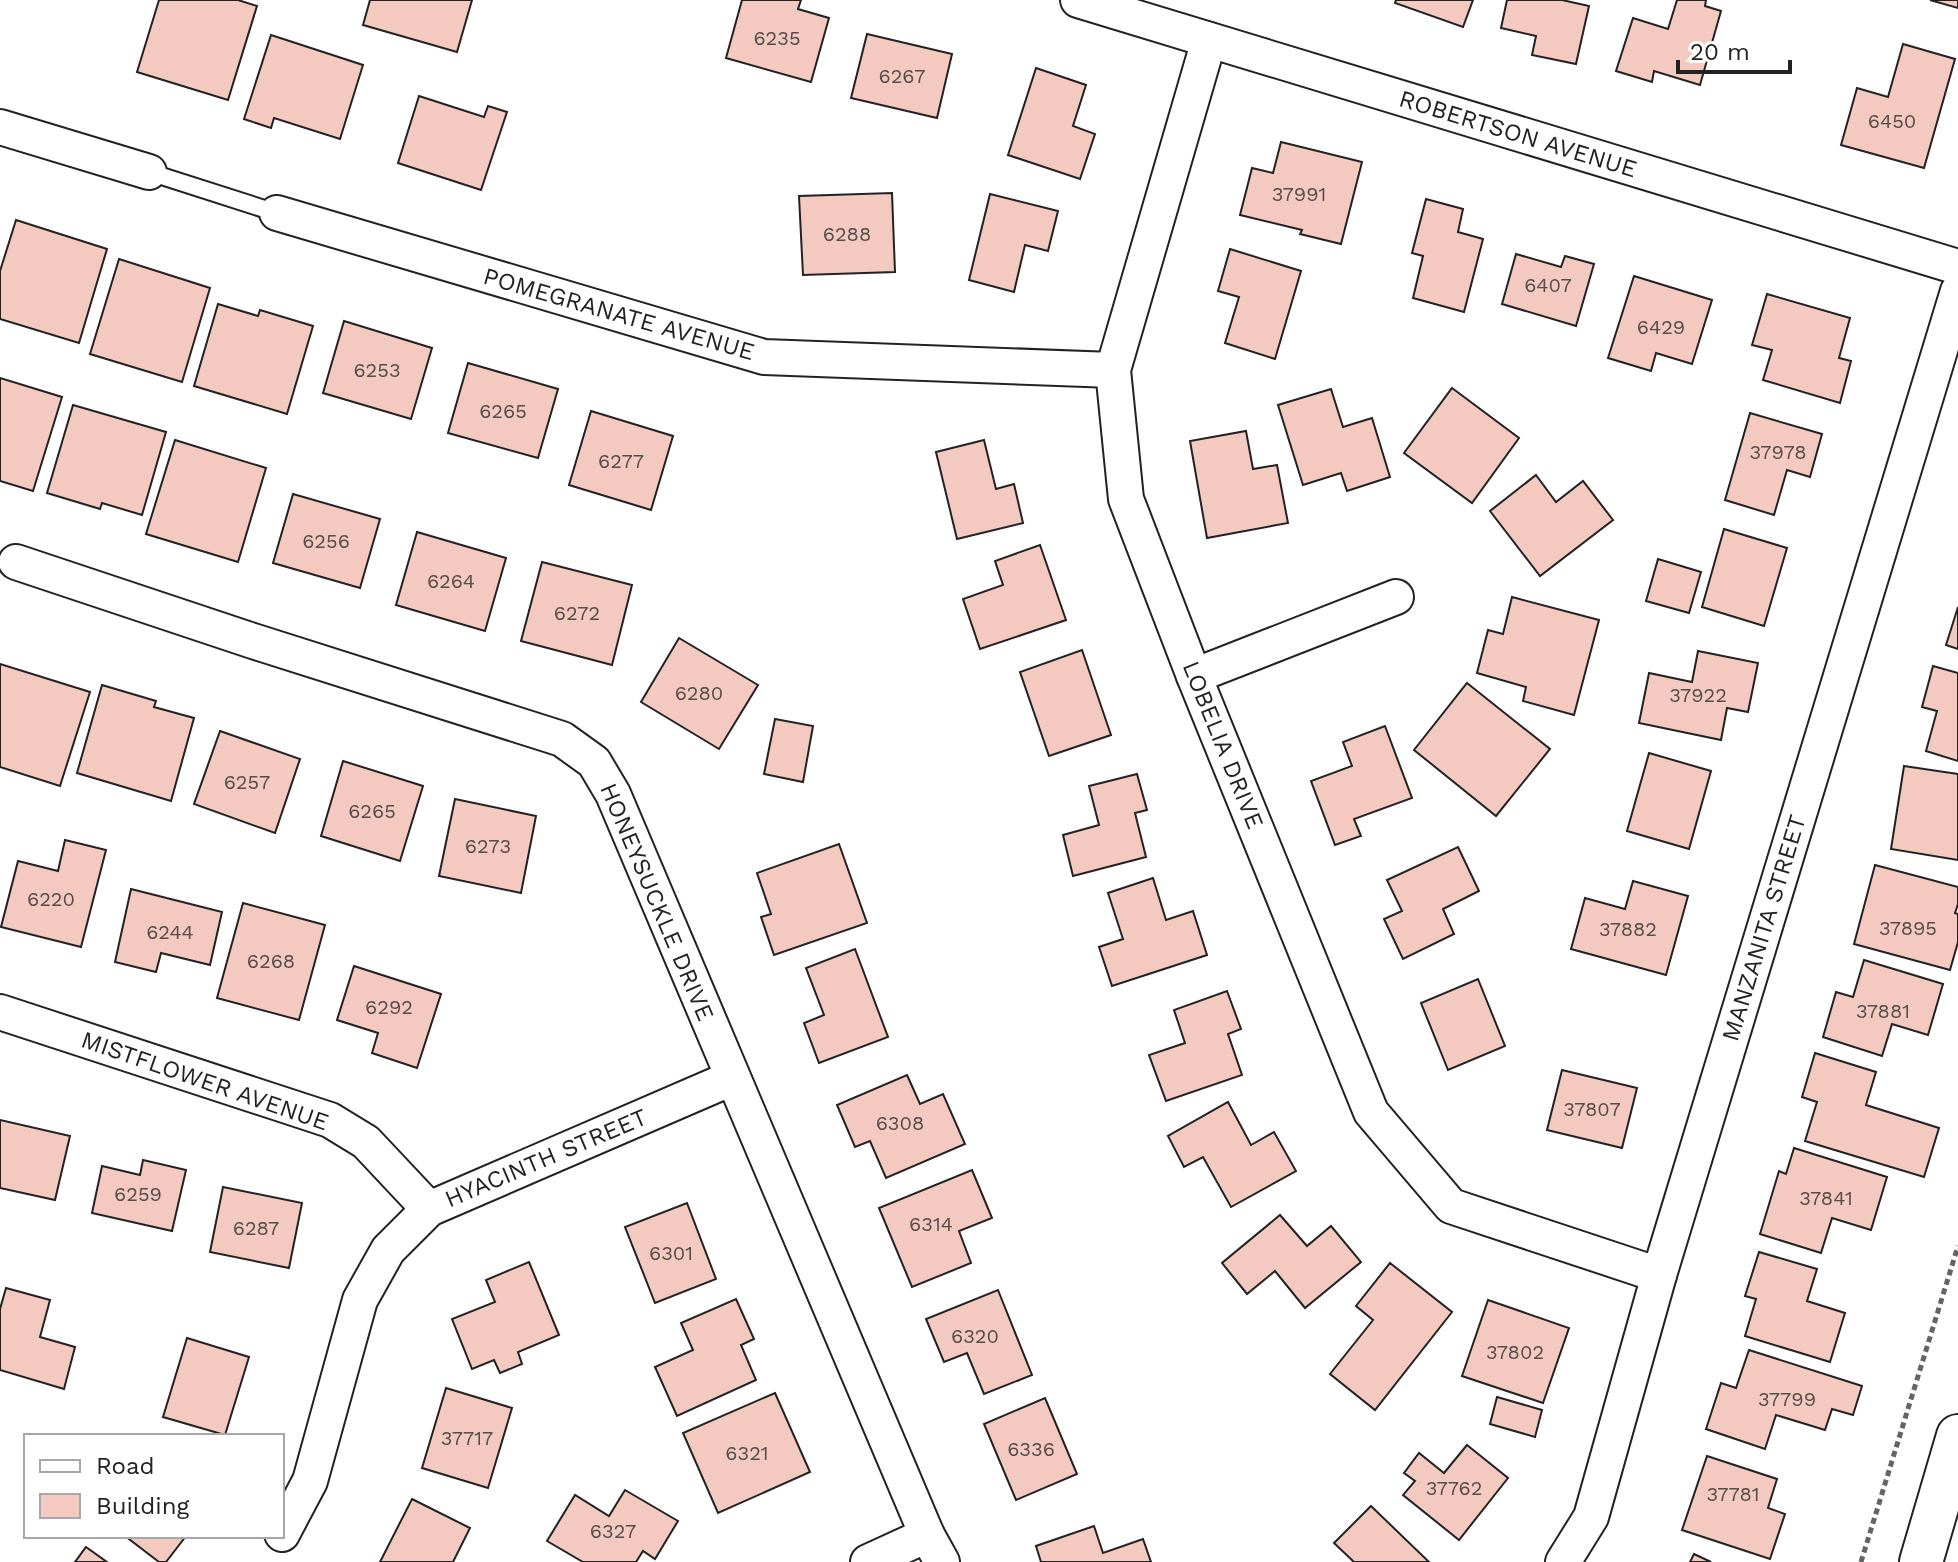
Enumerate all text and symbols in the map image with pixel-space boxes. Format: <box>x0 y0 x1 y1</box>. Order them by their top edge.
scale bar <box>1678 24 1790 74</box>
house number: 6235 <box>753 26 801 50</box>
text: 20 m <box>1690 38 1750 66</box>
house number: 6267 <box>879 64 926 88</box>
street label: ROBERTSON AVENUE <box>1396 84 1640 184</box>
house number: 6450 <box>1868 109 1916 133</box>
house number: 37991 <box>1272 182 1326 206</box>
house number: 6288 <box>823 222 871 246</box>
street label: POMEGRANATE AVENUE <box>480 262 758 366</box>
house number: 6407 <box>1524 273 1572 297</box>
house number: 6429 <box>1637 315 1685 339</box>
house number: 6253 <box>353 358 401 382</box>
house number: 6265 <box>479 399 527 423</box>
house number: 37978 <box>1749 440 1807 464</box>
house number: 6277 <box>598 449 644 473</box>
house number: 6256 <box>302 529 350 553</box>
house number: 6264 <box>427 569 475 593</box>
house number: 6272 <box>554 601 600 625</box>
street label: LOBELIA DRIVE <box>1177 657 1269 833</box>
house number: 6280 <box>675 681 723 705</box>
house number: 37922 <box>1669 683 1727 707</box>
house number: 6257 <box>224 770 270 794</box>
street label: HONEYSUCKLE DRIVE <box>594 779 720 1025</box>
house number: 6265 <box>348 799 396 823</box>
street label: MANZANITA STREET <box>1716 811 1812 1045</box>
house number: 6273 <box>465 834 511 858</box>
house number: 6220 <box>27 887 75 911</box>
house number: 37895 <box>1879 916 1937 940</box>
house number: 37882 <box>1599 917 1657 941</box>
house number: 6244 <box>146 920 194 944</box>
house number: 6268 <box>247 949 295 973</box>
house number: 6292 <box>365 995 413 1019</box>
house number: 37881 <box>1856 999 1910 1023</box>
street label: MISTFLOWER AVENUE <box>78 1025 332 1137</box>
house number: 37807 <box>1563 1097 1621 1121</box>
street label: HYACINTH STREET <box>441 1103 651 1213</box>
house number: 6308 <box>876 1111 924 1135</box>
house number: 6259 <box>114 1182 162 1206</box>
house number: 37841 <box>1799 1186 1853 1210</box>
house number: 6314 <box>909 1212 953 1236</box>
house number: 6287 <box>233 1216 279 1240</box>
house number: 6301 <box>649 1241 693 1265</box>
house number: 6320 <box>951 1324 999 1348</box>
house number: 37802 <box>1486 1340 1544 1364</box>
house number: 37799 <box>1758 1387 1816 1411</box>
house number: 37717 <box>441 1426 493 1450</box>
legend <box>24 1434 284 1538</box>
house number: 6336 <box>1007 1437 1055 1461</box>
house number: 6321 <box>725 1441 769 1465</box>
text: Road <box>96 1452 155 1480</box>
house number: 37762 <box>1426 1476 1482 1500</box>
house number: 37781 <box>1706 1482 1760 1506</box>
text: Building <box>96 1492 189 1520</box>
house number: 6327 <box>590 1519 636 1543</box>

